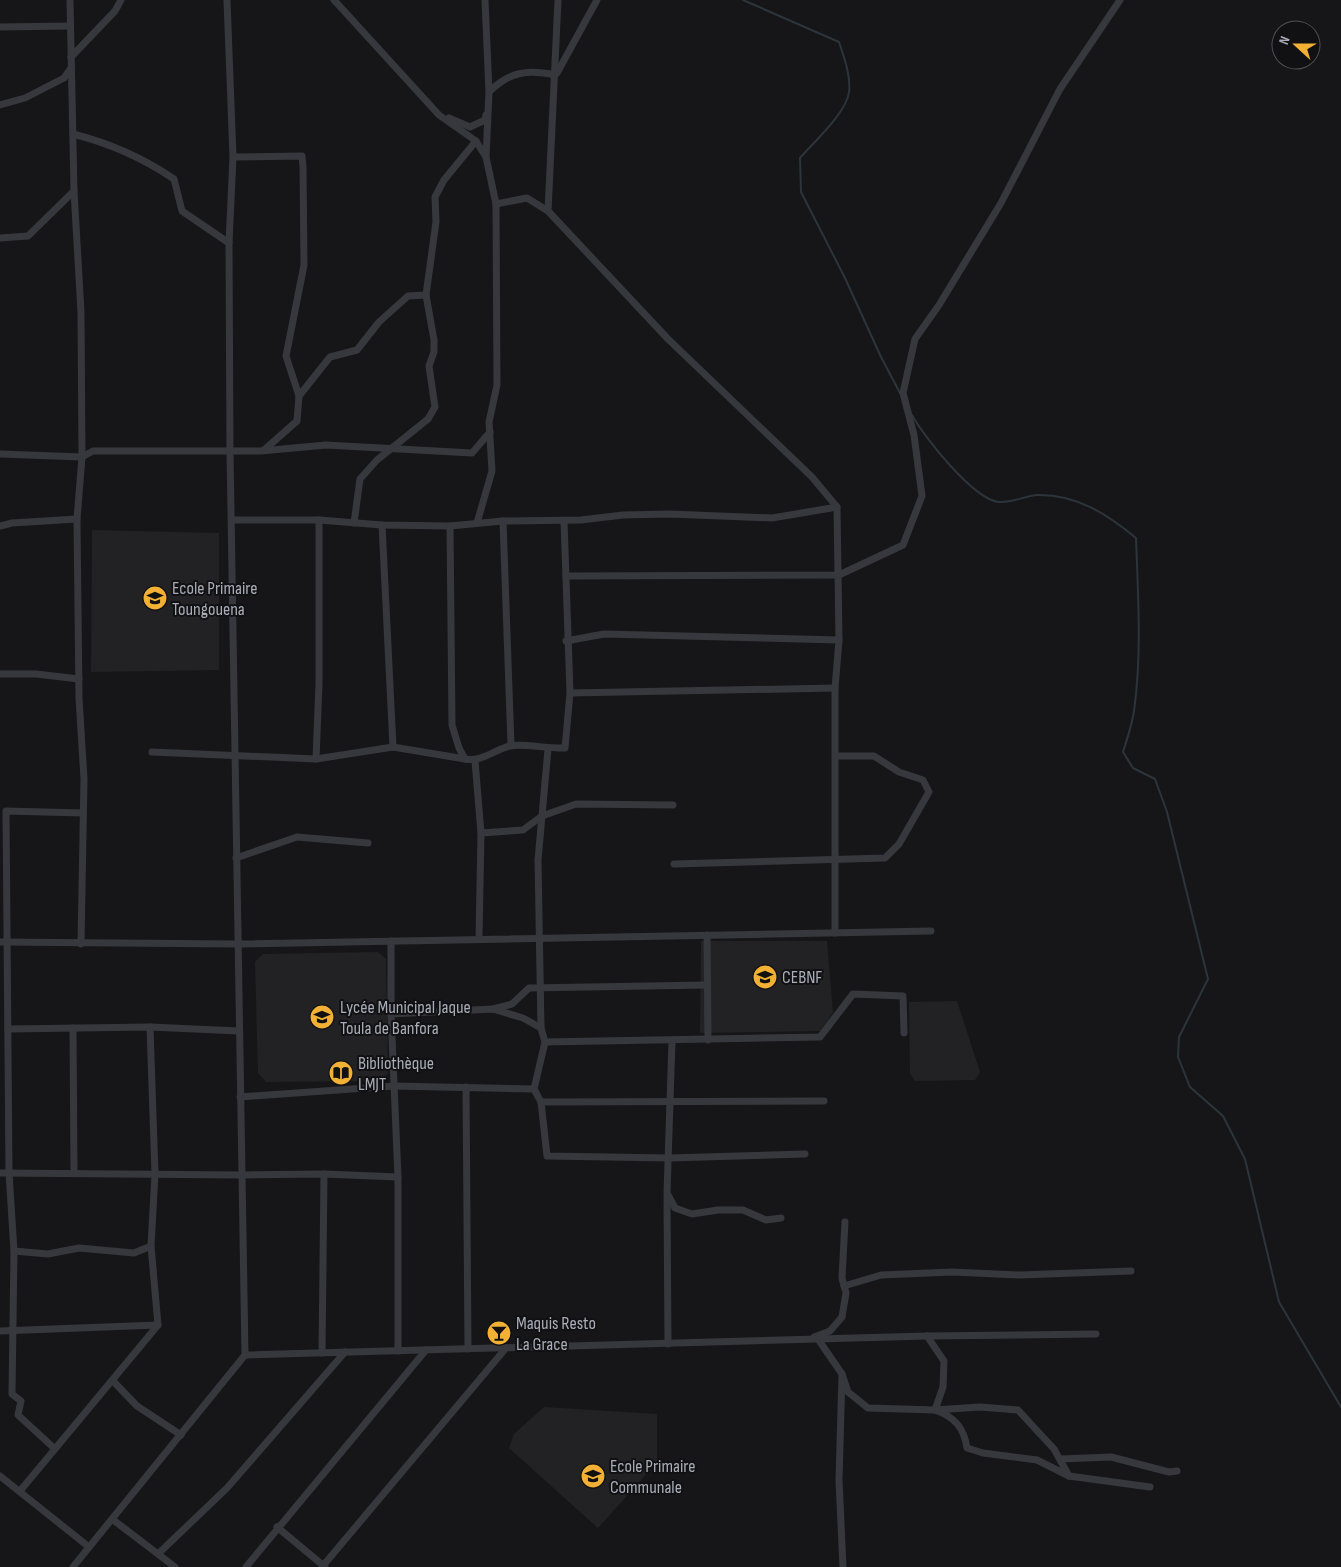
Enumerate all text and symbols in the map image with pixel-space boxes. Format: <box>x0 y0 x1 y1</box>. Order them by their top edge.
north arrow <box>1271 20 1321 70</box>
text: N <box>1275 34 1294 47</box>
place label: Ecole Primaire Toungouena <box>172 578 257 620</box>
school or university icon: Ecole Primaire Toungouena <box>142 585 168 611</box>
school or university icon: CEBNF <box>752 964 778 990</box>
place label: CEBNF <box>782 967 822 988</box>
place label: Lycée Municipal Jaque Toula de Banfora <box>340 997 471 1039</box>
school or university icon: Lycée Municipal Jaque Toula de Banfora <box>309 1004 335 1030</box>
place label: Bibliothèque LMJT <box>358 1053 434 1095</box>
library icon: Bibliothèque LMJT <box>328 1060 354 1086</box>
place label: Maquis Resto La Grace <box>516 1313 596 1355</box>
bar icon: Maquis Resto La Grace <box>486 1320 512 1346</box>
place label: Ecole Primaire Communale <box>610 1456 695 1498</box>
school or university icon: Ecole Primaire Communale <box>580 1463 606 1489</box>

